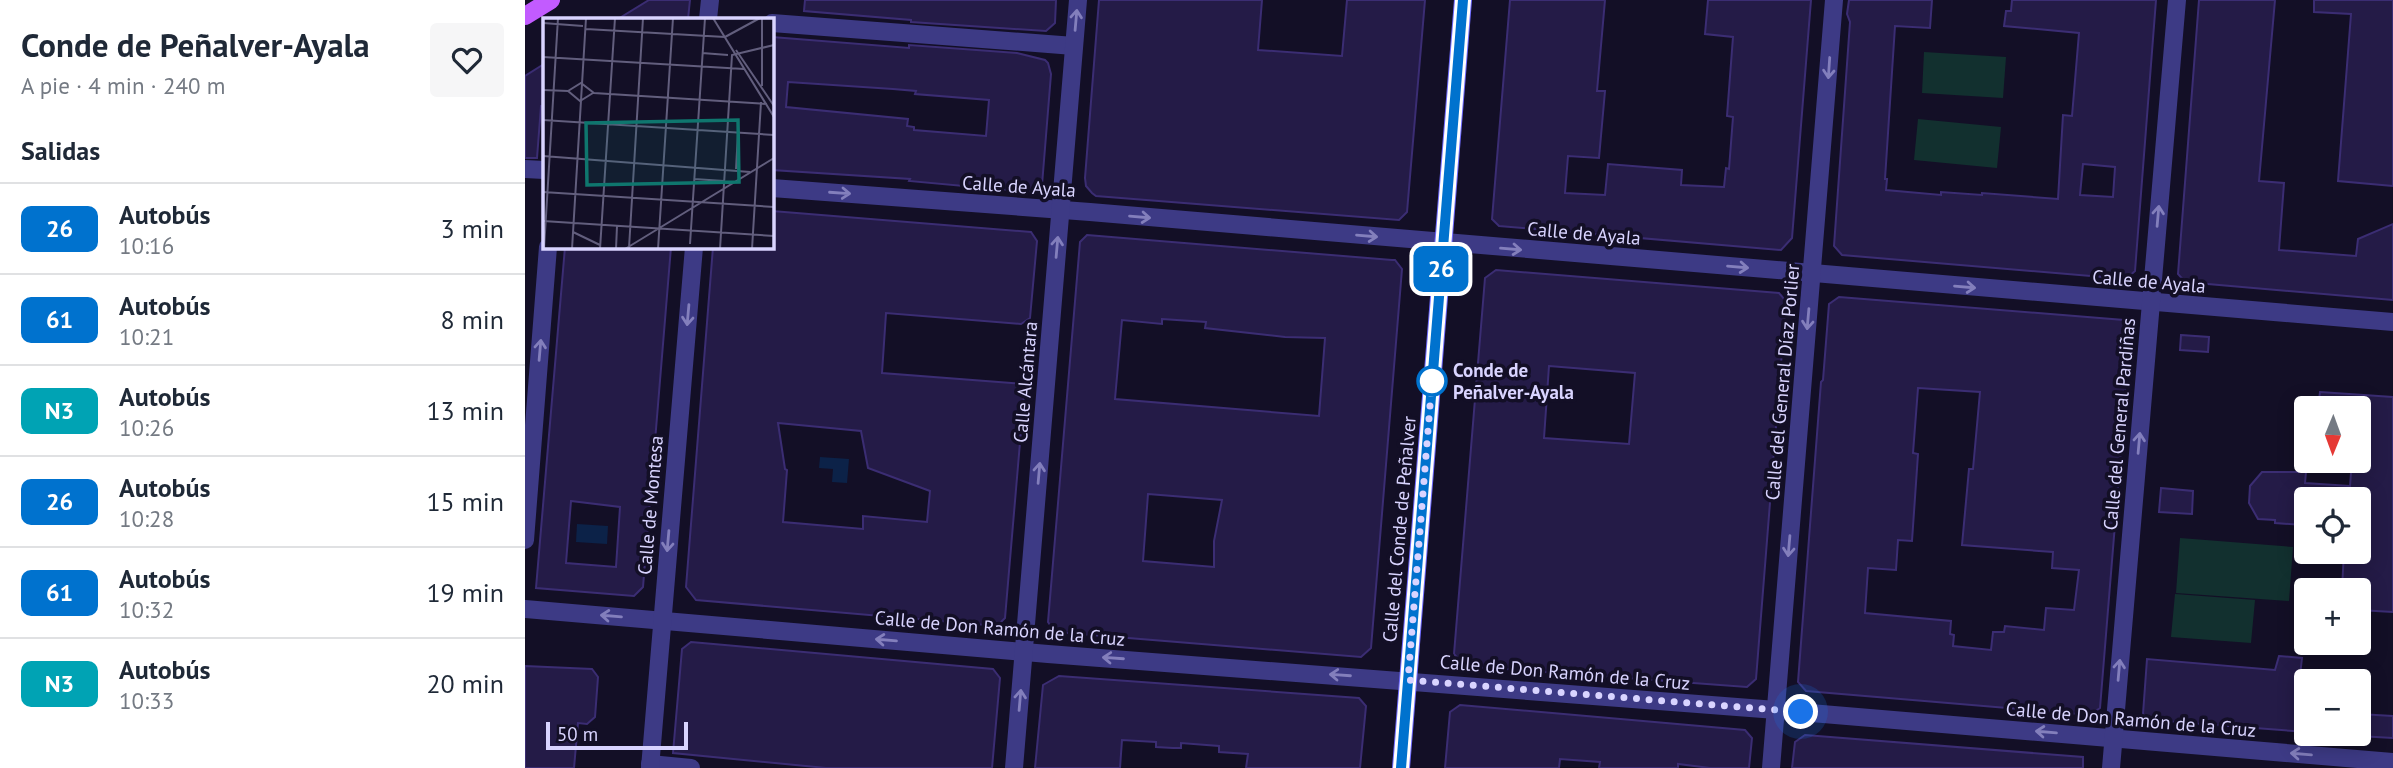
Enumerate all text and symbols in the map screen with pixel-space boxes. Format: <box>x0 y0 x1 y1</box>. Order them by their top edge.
one-way arrow <box>1070 9 1083 32</box>
inset map <box>543 18 773 248</box>
text: Conde de Peñalver-Ayala <box>21 23 370 66</box>
button: heart <box>430 23 504 97</box>
one-way arrow <box>1822 56 1835 79</box>
text: A pie · 4 min · 240 m <box>21 71 225 100</box>
text: Salidas <box>21 134 100 167</box>
street label: Calle de Ayala <box>961 170 1077 202</box>
one-way arrow <box>828 187 851 200</box>
text: Autobús <box>119 198 211 231</box>
one-way arrow <box>2152 206 2165 228</box>
one-way arrow <box>1128 211 1151 224</box>
text: 3 min <box>441 212 504 245</box>
text: 26 <box>46 213 73 244</box>
street label: Calle de Ayala <box>1526 216 1642 250</box>
one-way arrow <box>1355 230 1377 243</box>
text: 10:16 <box>119 231 174 260</box>
one-way arrow <box>1051 236 1064 258</box>
one-way arrow <box>1500 242 1522 255</box>
line badge: 26 <box>1409 246 1473 292</box>
text: 26 <box>1427 253 1455 284</box>
one-way arrow <box>1726 261 1749 274</box>
street label: Calle del General Díaz Porlier <box>1760 262 1804 501</box>
street label: Calle de Ayala <box>2091 264 2207 298</box>
one-way arrow <box>1953 281 1976 294</box>
text: Autobús <box>119 289 211 322</box>
text: 8 min <box>441 303 504 336</box>
one-way arrow <box>681 303 694 326</box>
text: 61 <box>46 304 73 335</box>
one-way arrow <box>1801 307 1814 330</box>
street label: Calle del General Pardiñas <box>2098 317 2140 531</box>
street label: Calle Alcántara <box>1008 320 1042 444</box>
text: 10:21 <box>119 322 174 351</box>
one-way arrow <box>534 339 547 362</box>
place label: Conde de Peñalver-Ayala <box>1453 358 1574 404</box>
marker: Conde de Peñalver-Ayala <box>1417 366 1447 396</box>
text: Autobús <box>119 380 211 413</box>
text: 13 min <box>426 394 504 427</box>
text: N3 <box>45 395 74 426</box>
north arrow <box>2294 396 2371 472</box>
map controls <box>2294 396 2371 746</box>
text: 10:26 <box>119 413 174 442</box>
street label: Calle del Conde de Peñalver <box>1377 414 1421 643</box>
one-way arrow <box>2133 432 2146 455</box>
street label: Calle de Montesa <box>632 434 668 576</box>
one-way arrow <box>1033 462 1046 485</box>
text: Autobús <box>119 471 211 504</box>
text: 15 min <box>426 485 504 518</box>
text: 26 <box>46 486 73 517</box>
button: locate <box>2294 487 2371 564</box>
text: 10:28 <box>119 504 174 533</box>
one-way arrow <box>661 530 674 552</box>
one-way arrow <box>1782 534 1795 557</box>
text: Autobús <box>119 562 211 595</box>
text: 19 min <box>426 576 504 609</box>
text: 61 <box>46 577 73 608</box>
button: + <box>2294 578 2371 655</box>
text: 10:32 <box>119 595 174 624</box>
street label: Calle de Don Ramón de la Cruz <box>874 605 1126 651</box>
one-way arrow <box>600 609 623 622</box>
one-way arrow <box>876 633 898 646</box>
street label: Calle de Don Ramón de la Cruz <box>1439 649 1691 695</box>
one-way arrow <box>1102 652 1125 665</box>
text: Autobús <box>119 653 211 686</box>
one-way arrow <box>2113 659 2126 682</box>
text: 20 min <box>426 667 504 700</box>
text: N3 <box>45 668 74 699</box>
one-way arrow <box>1329 668 1352 681</box>
button: − <box>2294 669 2371 746</box>
text: 10:33 <box>119 686 174 715</box>
one-way arrow <box>1014 689 1027 712</box>
your location <box>1783 694 1818 729</box>
street label: Calle de Don Ramón de la Cruz <box>2005 696 2257 742</box>
scale bar <box>546 719 688 751</box>
text: 50 m <box>557 722 598 746</box>
one-way arrow <box>2035 725 2057 738</box>
one-way arrow <box>2290 747 2312 760</box>

